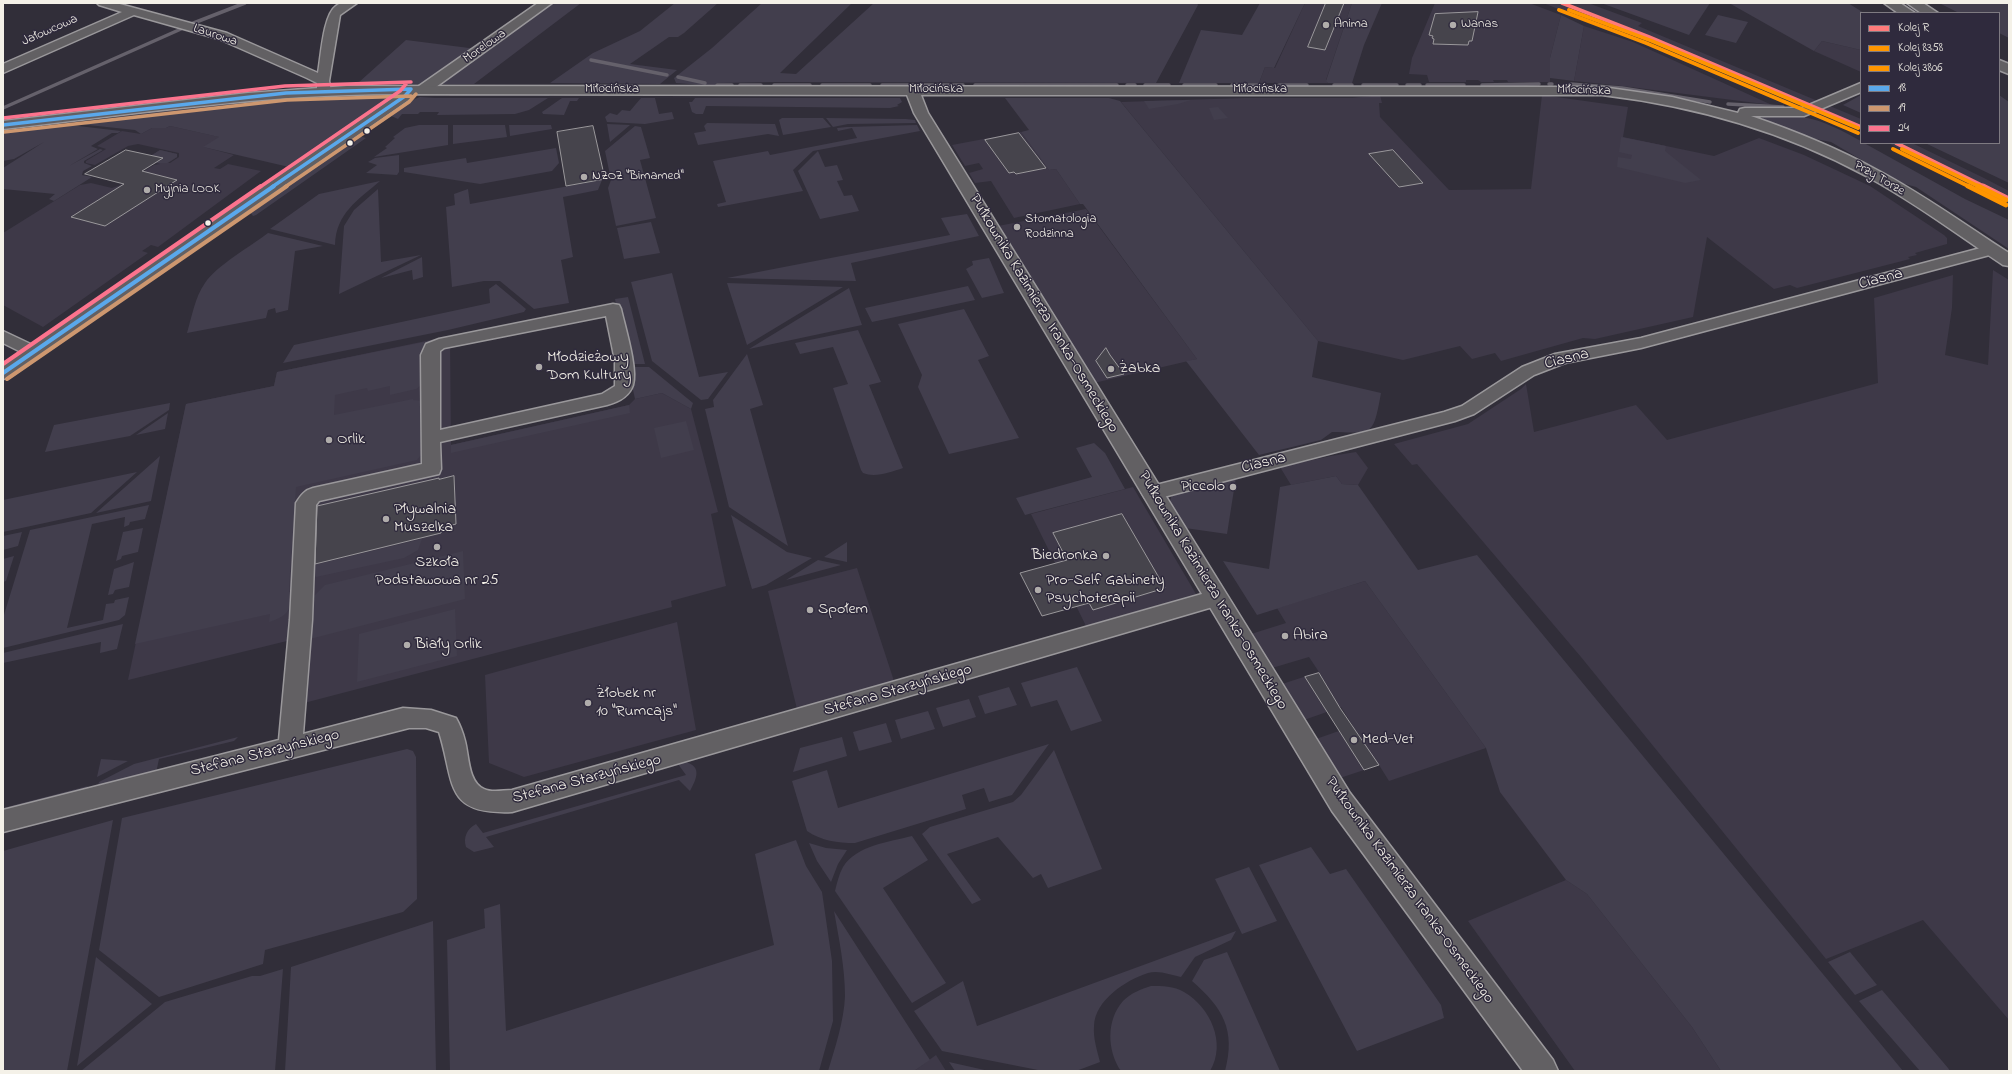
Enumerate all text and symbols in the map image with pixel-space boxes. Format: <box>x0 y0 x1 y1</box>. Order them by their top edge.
street label: Jałowcowa <box>20 12 80 50</box>
legend <box>1860 12 2000 144</box>
place label: Anima <box>1334 17 1368 33</box>
place label: Wanas <box>1461 17 1498 33</box>
text: Kolej R <box>1898 19 1929 37</box>
marker: Anima <box>1321 20 1331 30</box>
marker: Wanas <box>1448 20 1458 30</box>
street label: Laurowa <box>191 22 239 50</box>
street label: Morelowa <box>460 27 510 67</box>
text: Kolej 8358 <box>1898 39 1943 57</box>
text: Kolej 3806 <box>1898 59 1942 77</box>
text: 18 <box>1898 79 1906 97</box>
street label: Miłocińska <box>585 82 639 98</box>
street label: Miłocińska <box>909 82 963 98</box>
street label: Miłocińska <box>1233 82 1287 98</box>
street label: Miłocińska <box>1557 82 1611 100</box>
text: 19 <box>1898 99 1905 117</box>
text: 24 <box>1898 119 1909 137</box>
unlabelled marker <box>362 126 372 136</box>
unlabelled marker <box>345 138 355 148</box>
street label: Przy Torze <box>1851 158 1907 200</box>
place label: NZOZ "Bimamed" <box>592 169 684 185</box>
marker: NZOZ "Bimamed" <box>579 172 589 182</box>
place label: Myjnia LOOK <box>155 182 220 198</box>
marker: Myjnia LOOK <box>142 185 152 195</box>
street label: Pułkownika Kazimierza Iranka-Osmeckiego <box>964 191 1122 437</box>
place label: Stomatologia Rodzinna <box>1025 212 1096 243</box>
unlabelled marker <box>203 218 213 228</box>
marker: Stomatologia Rodzinna <box>1012 222 1022 232</box>
street label: Ciasna <box>1857 265 1905 295</box>
street label: Ciasna <box>1543 345 1591 375</box>
place label: Młodzieżowy Dom Kultury <box>547 348 631 386</box>
place label: Żabka <box>1119 359 1160 379</box>
marker: Młodzieżowy Dom Kultury <box>534 362 544 372</box>
marker: Żabka <box>1106 364 1116 374</box>
place label: Orlik <box>337 430 365 450</box>
marker: Orlik <box>324 435 334 445</box>
street label: Ciasna <box>1240 449 1288 479</box>
street label: Pułkownika Kazimierza Iranka-Osmeckiego <box>1133 468 1291 714</box>
place label: Piccolo <box>1181 477 1225 497</box>
marker: Piccolo <box>1228 482 1238 492</box>
place label: Pływalnia Muszelka <box>394 500 456 538</box>
marker: Pływalnia Muszelka <box>381 514 391 524</box>
marker: Szkoła Podstawowa nr 25 <box>432 542 442 552</box>
place label: Biedronka <box>1031 546 1098 566</box>
marker: Biedronka <box>1101 551 1111 561</box>
place label: Szkoła Podstawowa nr 25 <box>375 553 499 591</box>
place label: Pro-Self Gabinety Psychoterapii <box>1046 571 1164 609</box>
marker: Pro-Self Gabinety Psychoterapii <box>1033 585 1043 595</box>
place label: Społem <box>818 600 868 620</box>
marker: Społem <box>805 605 815 615</box>
place label: Abira <box>1293 626 1328 646</box>
marker: Abira <box>1280 631 1290 641</box>
place label: Biały Orlik <box>415 635 482 655</box>
marker: Biały Orlik <box>402 640 412 650</box>
street label: Stefana Starzyńskiego <box>822 661 974 721</box>
place label: Żłobek nr 10 "Rumcajs" <box>596 684 677 722</box>
marker: Żłobek nr 10 "Rumcajs" <box>583 698 593 708</box>
street label: Stefana Starzyńskiego <box>189 726 341 782</box>
place label: Med-Vet <box>1362 730 1414 750</box>
marker: Med-Vet <box>1349 735 1359 745</box>
street label: Stefana Starzyńskiego <box>511 751 663 809</box>
street label: Pułkownika Kazimierza Iranka-Osmeckiego <box>1320 774 1498 1008</box>

